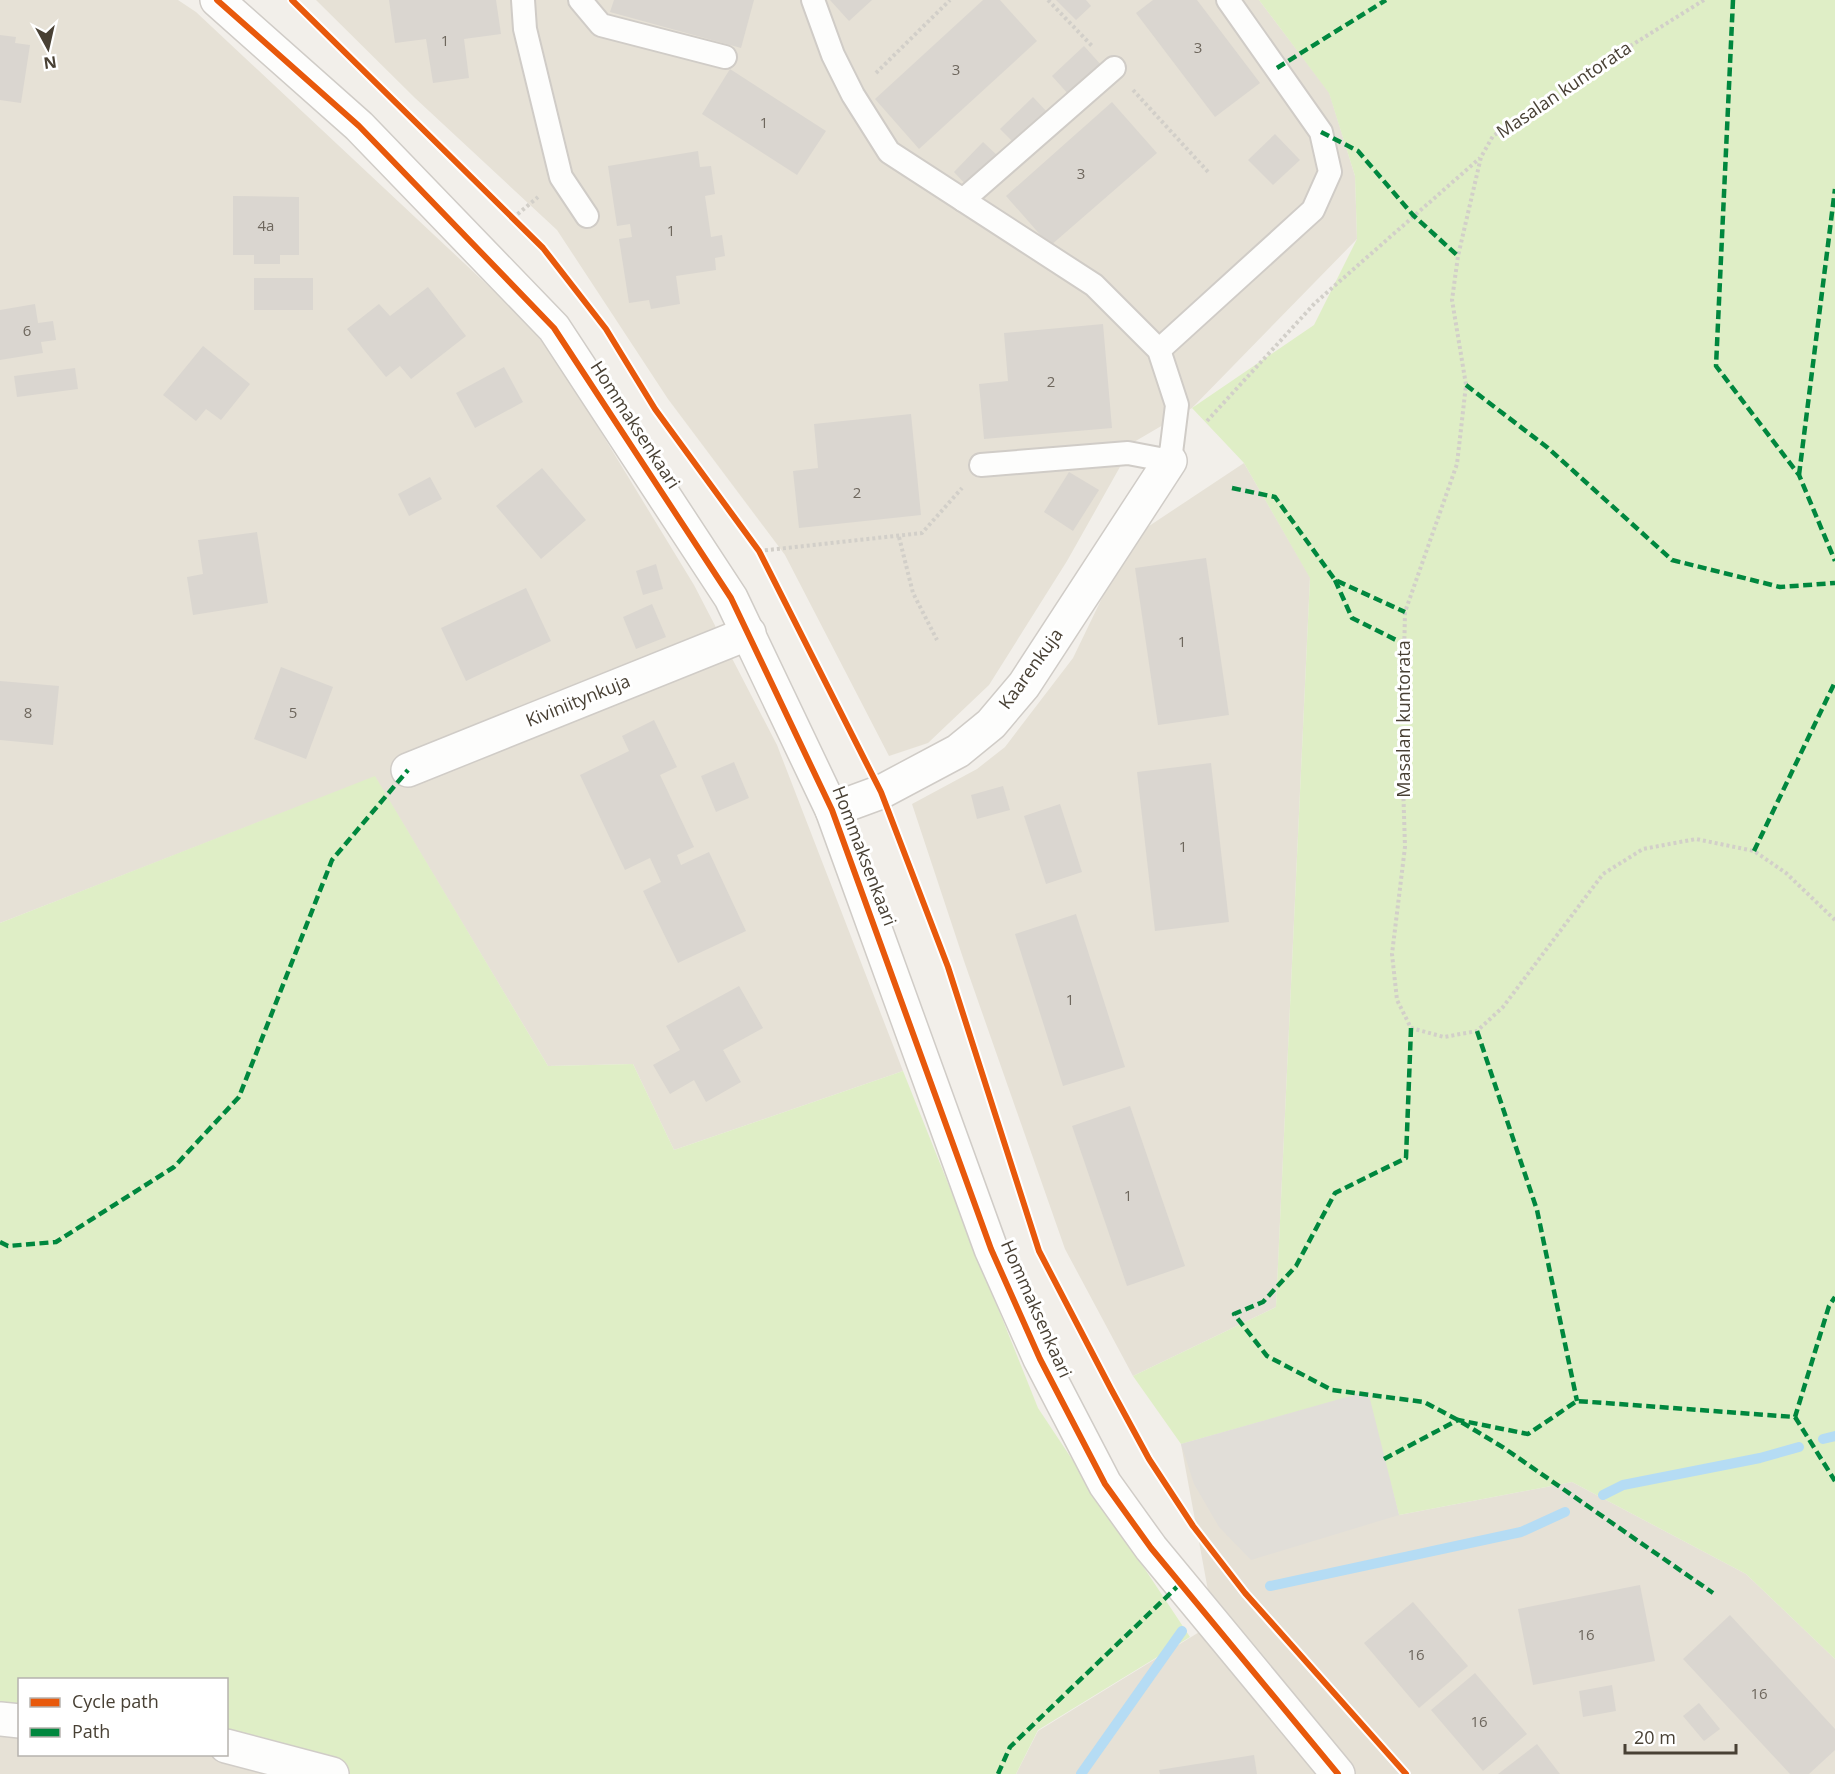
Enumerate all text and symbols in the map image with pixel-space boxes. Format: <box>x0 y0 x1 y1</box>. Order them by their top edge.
north arrow <box>18 18 78 78</box>
house number: 1 <box>441 30 449 50</box>
street label: Masalan kuntorata <box>1491 35 1635 143</box>
house number: 3 <box>1194 37 1202 57</box>
text: N <box>42 51 58 75</box>
house number: 3 <box>952 59 960 79</box>
house number: 1 <box>760 112 768 132</box>
house number: 3 <box>1077 163 1085 183</box>
house number: 4a <box>258 215 274 235</box>
house number: 1 <box>667 220 675 240</box>
house number: 6 <box>23 320 31 340</box>
street label: Hommaksenkaari <box>585 356 686 493</box>
house number: 2 <box>1047 371 1055 391</box>
house number: 2 <box>853 482 861 502</box>
street label: Kaarenkuja <box>993 623 1068 714</box>
house number: 1 <box>1178 631 1186 651</box>
street label: Masalan kuntorata <box>1391 640 1415 798</box>
street label: Kiviniitynkuja <box>522 668 633 732</box>
house number: 8 <box>24 702 32 722</box>
house number: 5 <box>289 702 297 722</box>
street label: Hommaksenkaari <box>827 782 903 929</box>
house number: 1 <box>1179 836 1187 856</box>
house number: 1 <box>1066 989 1074 1009</box>
house number: 1 <box>1124 1185 1132 1205</box>
street label: Hommaksenkaari <box>996 1236 1078 1381</box>
house number: 16 <box>1577 1624 1595 1644</box>
house number: 16 <box>1407 1644 1425 1664</box>
legend <box>18 1678 228 1756</box>
house number: 16 <box>1750 1683 1768 1703</box>
text: Cycle path <box>72 1689 159 1713</box>
house number: 16 <box>1470 1711 1488 1731</box>
scale bar <box>1625 1717 1736 1755</box>
text: Path <box>72 1719 110 1743</box>
text: 20 m <box>1634 1725 1676 1749</box>

